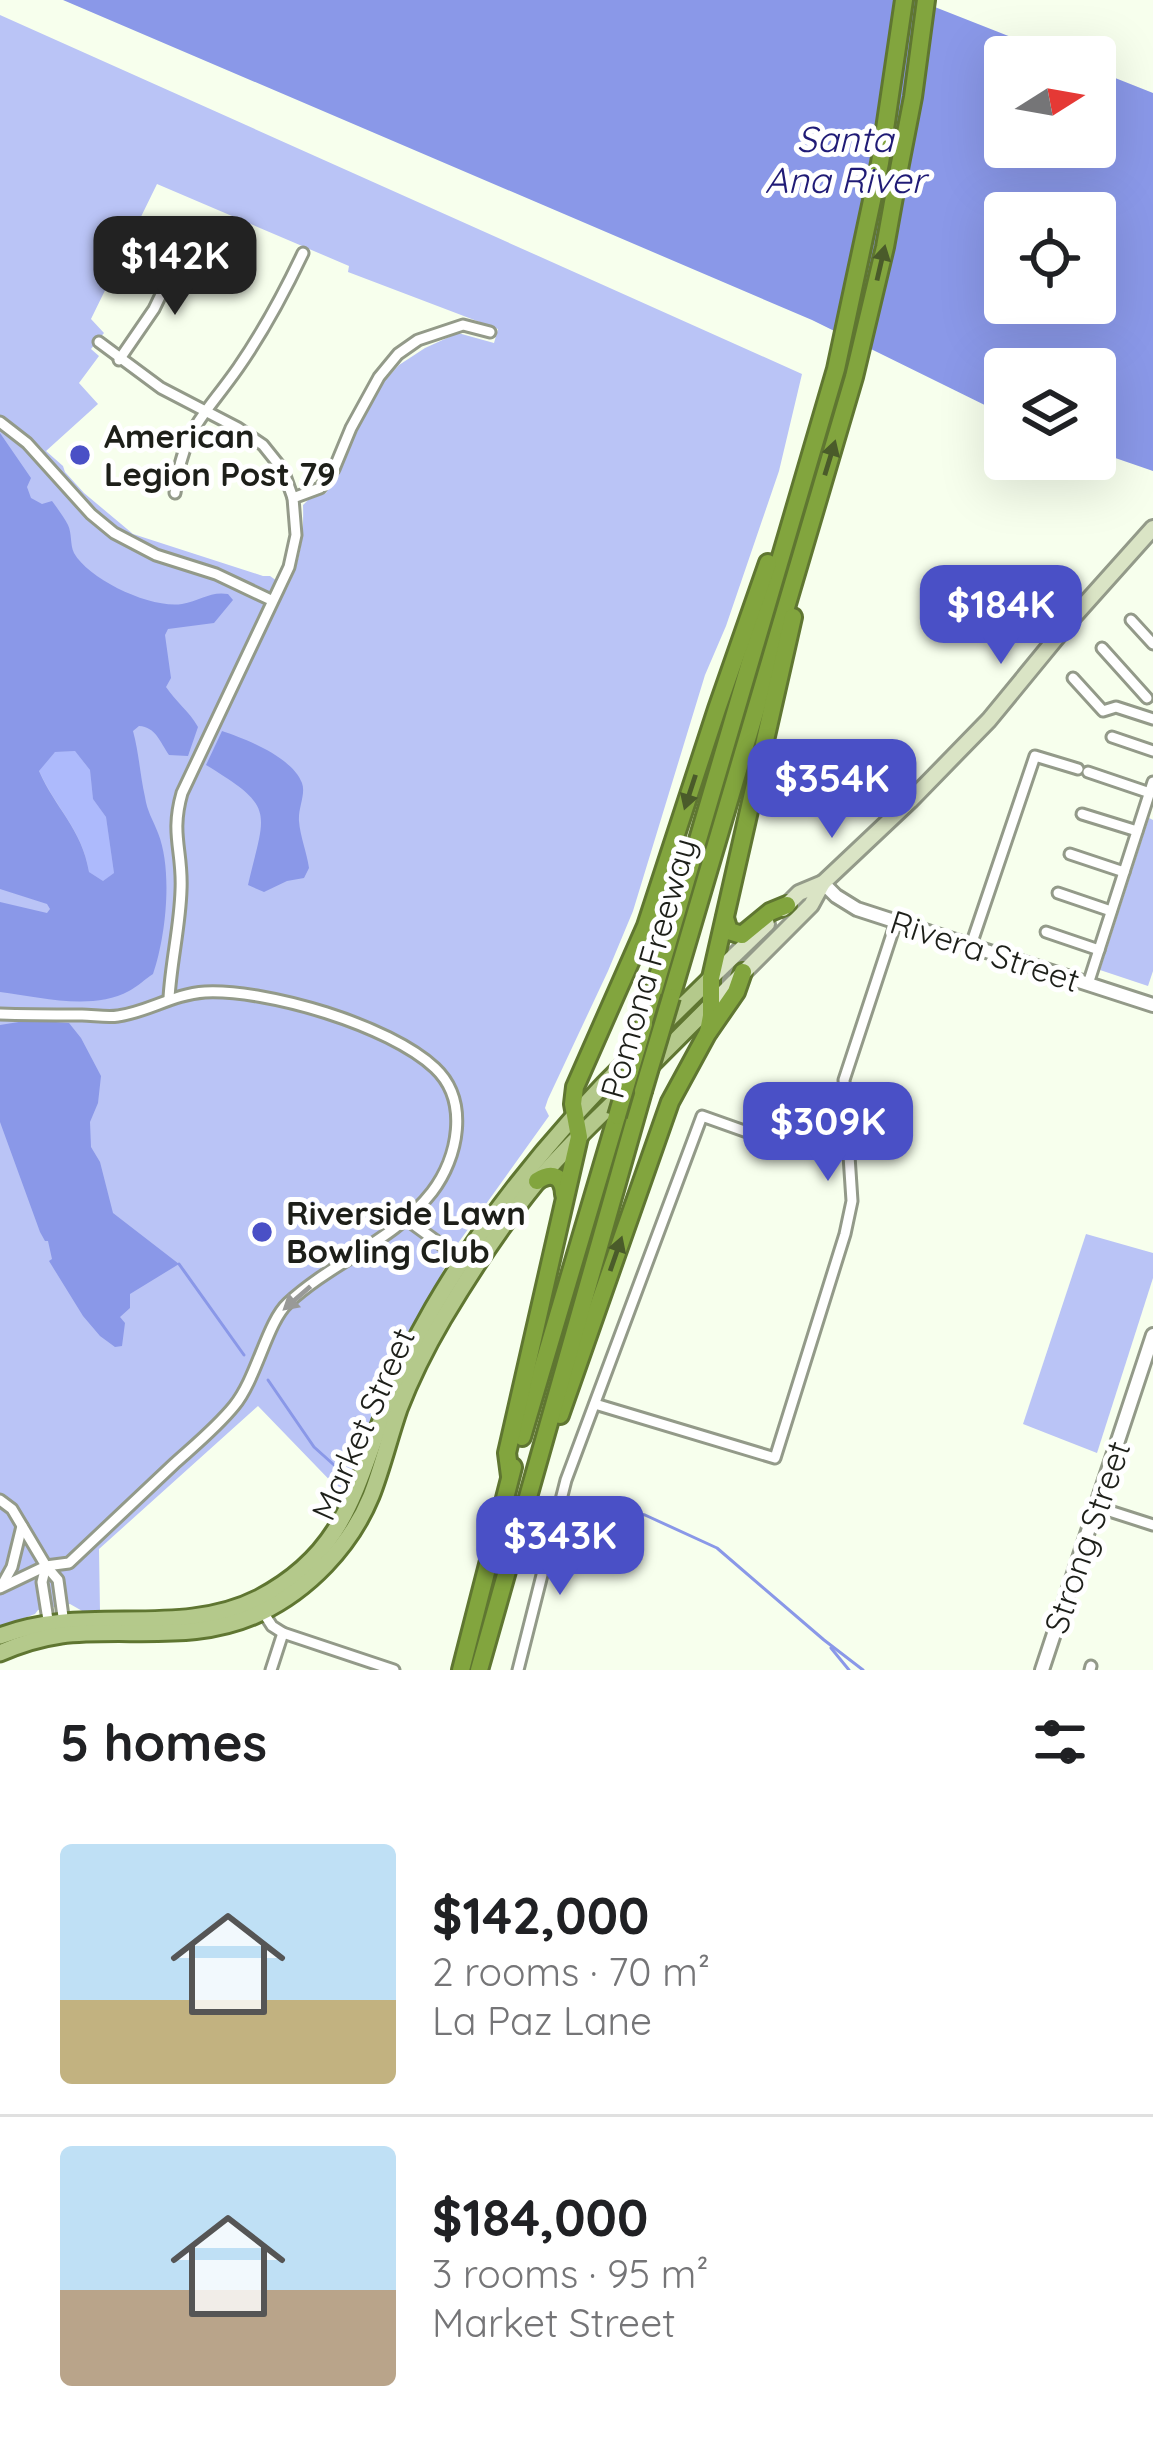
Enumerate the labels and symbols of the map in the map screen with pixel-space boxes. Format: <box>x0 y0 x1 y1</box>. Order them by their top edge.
north arrow <box>984 36 1116 168</box>
water label: Santa Ana River <box>765 116 929 202</box>
pin: $142K <box>91 216 259 318</box>
one-way arrow <box>872 244 891 282</box>
place label: American Legion Post 79 <box>104 415 336 494</box>
one-way arrow <box>822 439 840 476</box>
marker: American Legion Post 79 <box>67 442 93 468</box>
pin: $184K <box>917 565 1085 667</box>
pin: $354K <box>748 739 916 841</box>
one-way arrow <box>679 774 698 811</box>
street label: Pomona Freeway <box>591 833 704 1103</box>
street label: Rivera Street <box>885 901 1085 1000</box>
pin: $309K <box>744 1082 912 1184</box>
place label: Riverside Lawn Bowling Club <box>286 1192 526 1271</box>
marker: Riverside Lawn Bowling Club <box>249 1219 275 1245</box>
one-way arrow <box>608 1236 626 1272</box>
one-way arrow <box>282 1284 311 1311</box>
street label: Market Street <box>302 1321 423 1526</box>
street label: Strong Street <box>1035 1435 1139 1638</box>
pin: $343K <box>476 1496 644 1598</box>

